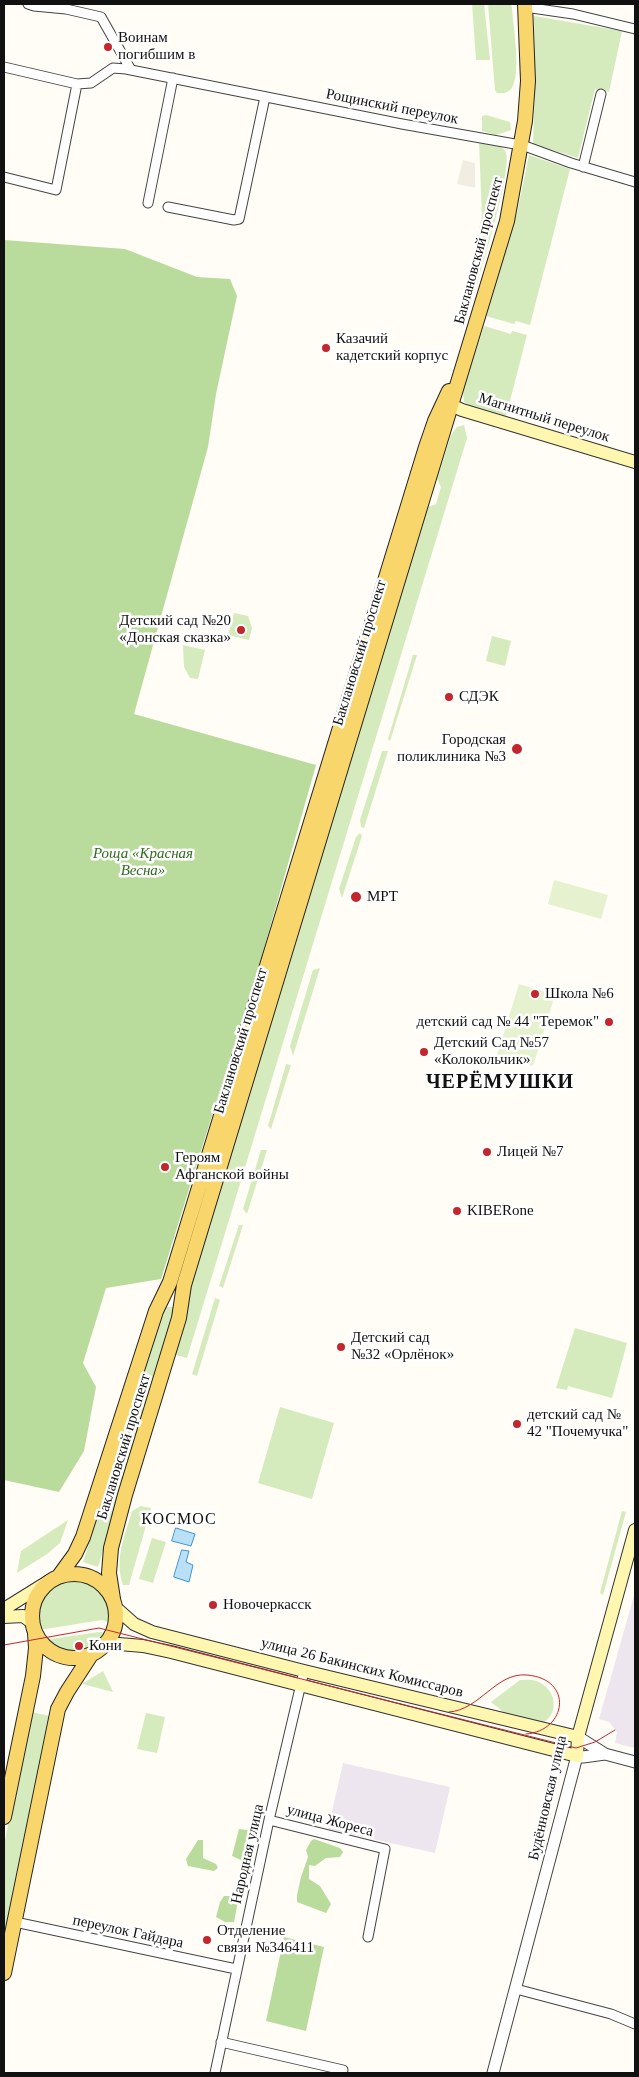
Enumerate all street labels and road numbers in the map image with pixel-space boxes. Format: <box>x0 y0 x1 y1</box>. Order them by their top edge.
street label: Рощинский переулок <box>324 85 460 129</box>
street label: Баклановский проспект <box>451 176 507 326</box>
street label: Магнитный переулок <box>476 389 612 447</box>
street label: Баклановский проспект <box>329 578 391 728</box>
street label: Баклановский проспект <box>210 966 272 1116</box>
street label: Баклановский проспект <box>93 1372 155 1522</box>
street label: улица 26 Бакинских Комиссаров <box>259 1634 465 1702</box>
street label: Будённовская улица <box>525 1734 571 1862</box>
street label: улица Жореса <box>285 1801 375 1841</box>
street label: Народная улица <box>228 1802 268 1906</box>
street label: переулок Гайдара <box>71 1911 185 1953</box>

